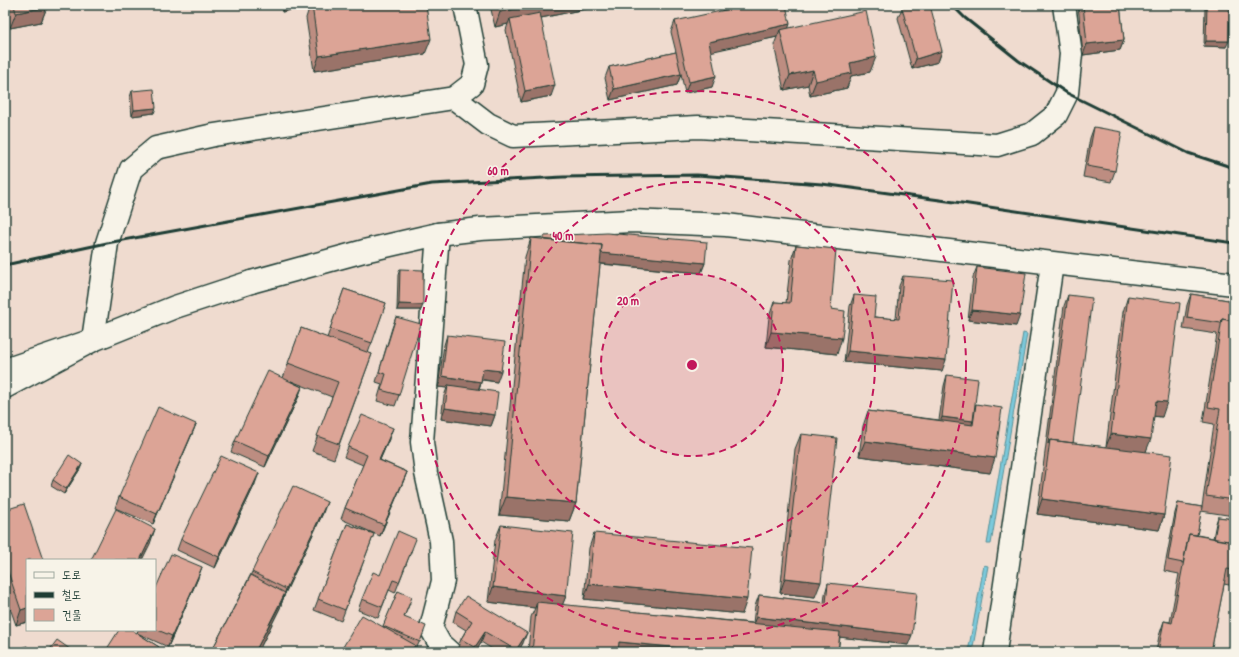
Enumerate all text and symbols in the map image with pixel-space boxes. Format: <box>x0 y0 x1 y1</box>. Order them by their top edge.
text: 60 m <box>487 162 509 179</box>
text: 40 m <box>553 227 573 244</box>
text: 20 m <box>617 292 639 309</box>
centre of rings <box>685 358 699 372</box>
legend <box>26 559 156 631</box>
text: 도로 <box>62 566 81 583</box>
text: 철도 <box>62 586 81 603</box>
text: 건물 <box>62 606 82 623</box>

